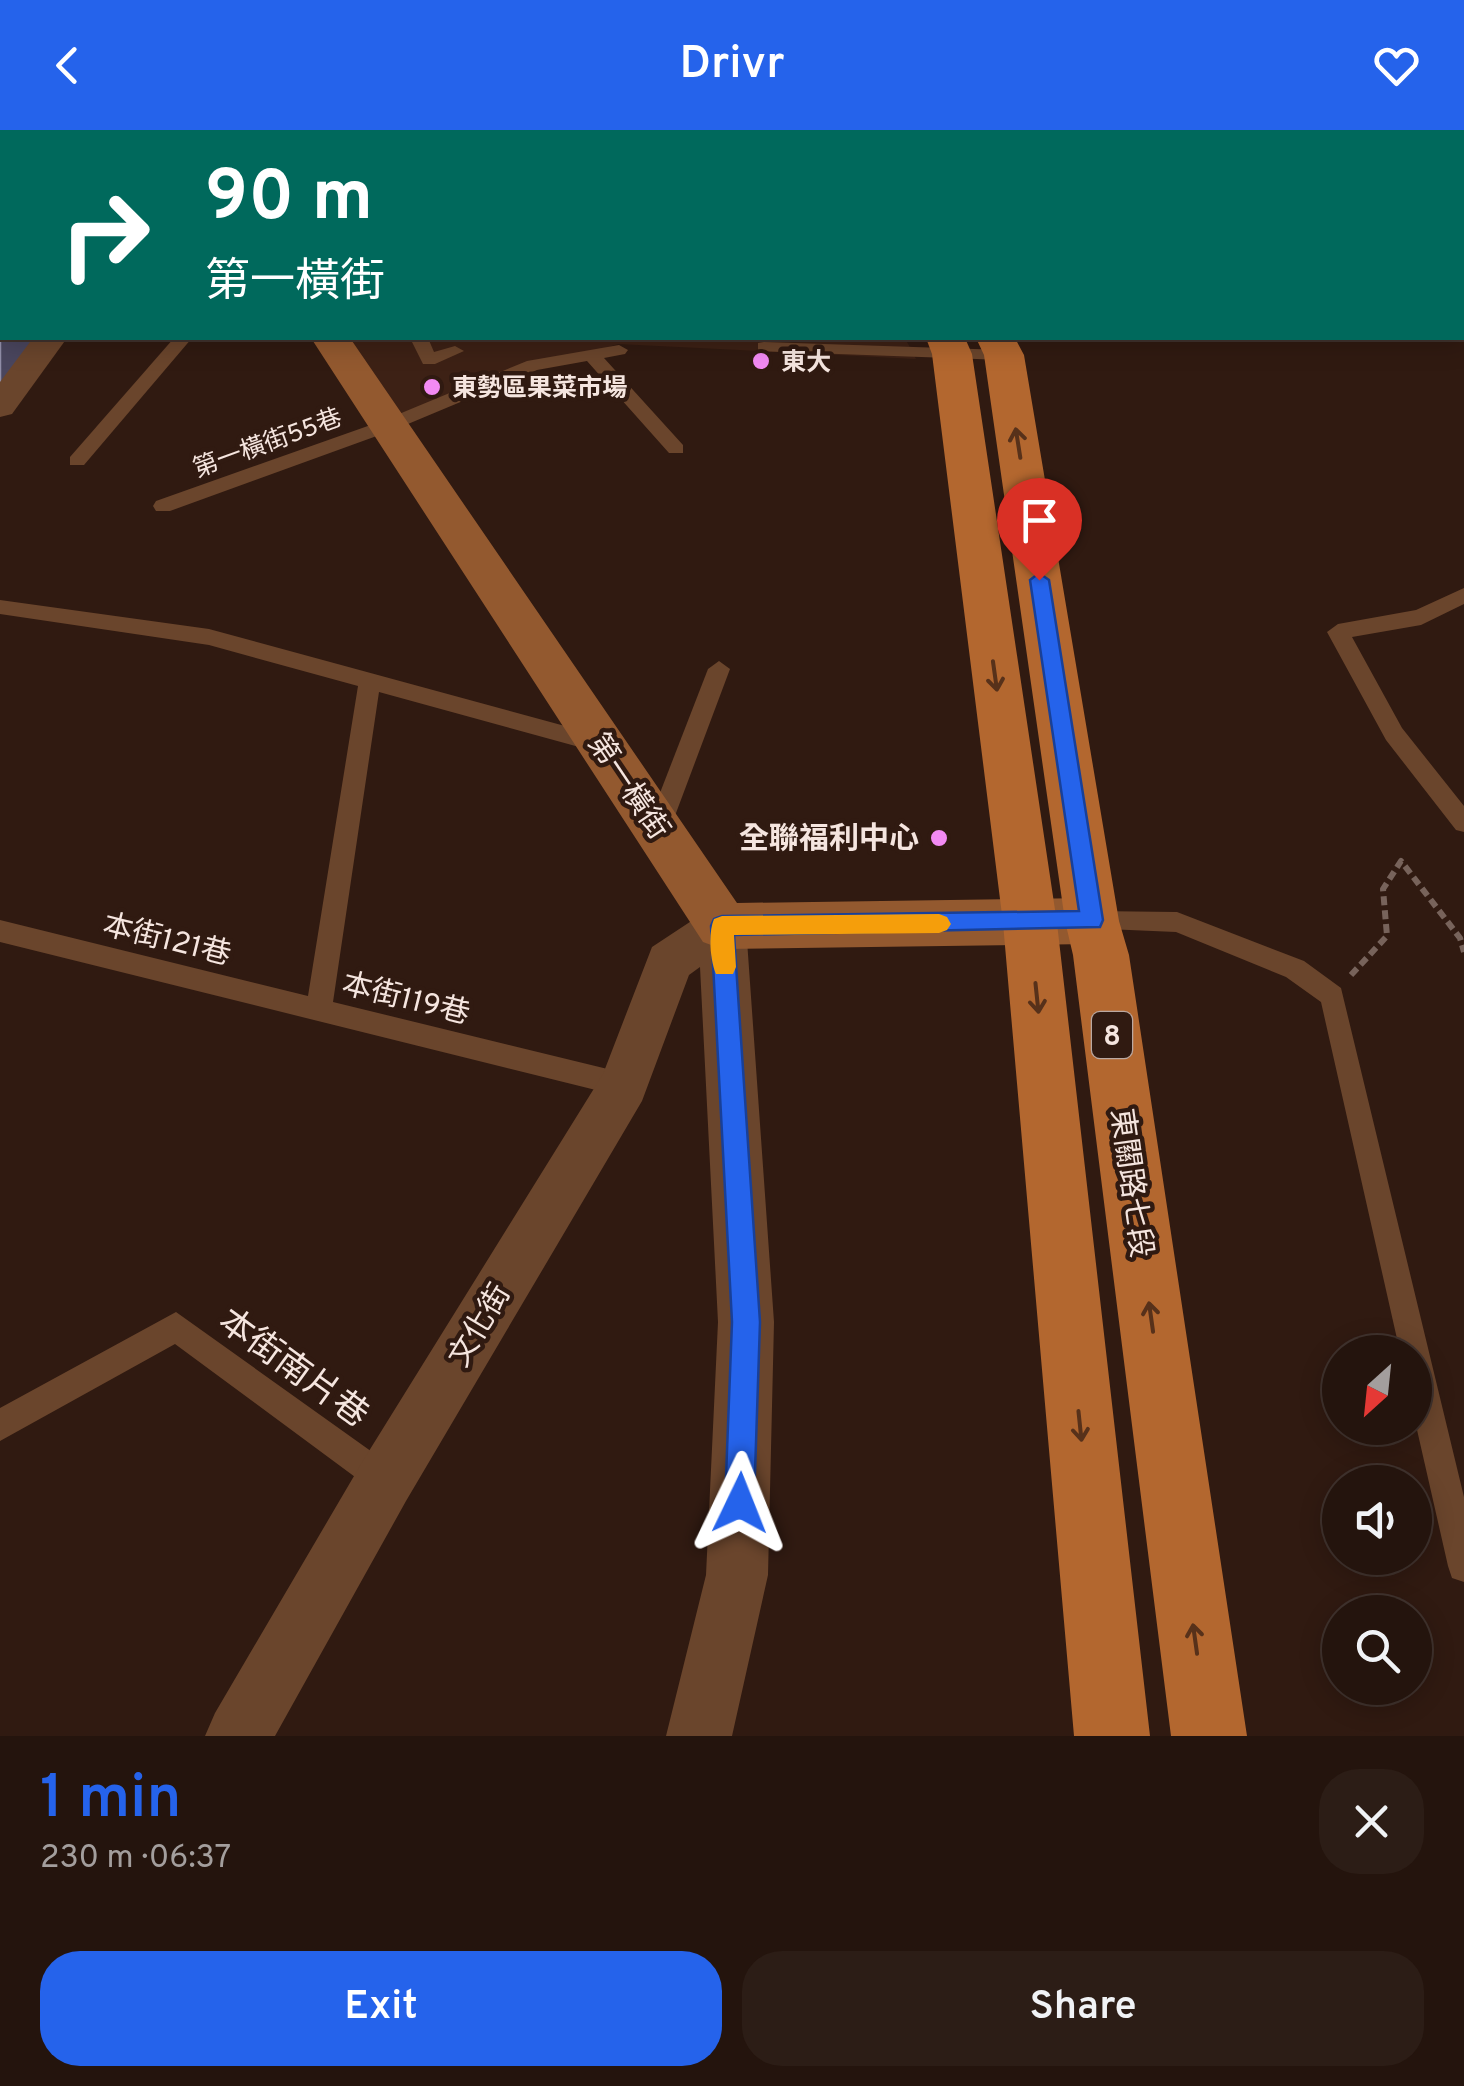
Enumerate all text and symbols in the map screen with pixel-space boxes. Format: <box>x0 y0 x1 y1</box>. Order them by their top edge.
text: Drivr <box>679 37 785 94</box>
icon: back <box>40 38 95 93</box>
icon: heart <box>1369 38 1424 93</box>
text: 90 m <box>205 156 373 245</box>
icon: right <box>40 170 170 300</box>
text: 第一橫街 <box>205 255 385 312</box>
place label: 東大 <box>781 348 831 380</box>
marker: 東大 <box>750 350 772 372</box>
place label: 東勢區果菜市場 <box>452 374 627 406</box>
marker: 東勢區果菜市場 <box>421 376 443 398</box>
street label: 第一橫街55巷 <box>189 403 347 487</box>
one-way arrow <box>1008 427 1026 459</box>
pin <box>997 478 1082 581</box>
icon: arrive <box>1012 493 1067 548</box>
one-way arrow <box>986 659 1005 692</box>
street label: 第一橫街 <box>578 727 676 847</box>
place label: 全聯福利中心 <box>739 822 919 859</box>
marker: 全聯福利中心 <box>928 827 950 849</box>
street label: 本街121巷 <box>98 908 234 975</box>
street label: 本街119巷 <box>338 967 473 1034</box>
one-way arrow <box>1028 982 1047 1014</box>
road number: 8 <box>1092 1012 1132 1058</box>
street label: 東關路七段 <box>1101 1107 1158 1260</box>
street label: 文化街 <box>442 1278 520 1374</box>
street label: 本街南片巷 <box>209 1300 376 1439</box>
one-way arrow <box>1141 1302 1160 1334</box>
north arrow <box>1322 1335 1432 1445</box>
map controls <box>1322 1335 1432 1705</box>
one-way arrow <box>1071 1409 1090 1441</box>
position arrow <box>688 1451 792 1555</box>
button: sound <box>1322 1465 1432 1575</box>
button: search <box>1322 1595 1432 1705</box>
one-way arrow <box>1186 1624 1204 1656</box>
text: 1 min <box>40 1763 181 1839</box>
button: close <box>1319 1769 1424 1874</box>
text: 230 m · 06:37 <box>40 1839 231 1879</box>
button: Exit <box>40 1951 722 2066</box>
button: Share <box>742 1951 1424 2066</box>

